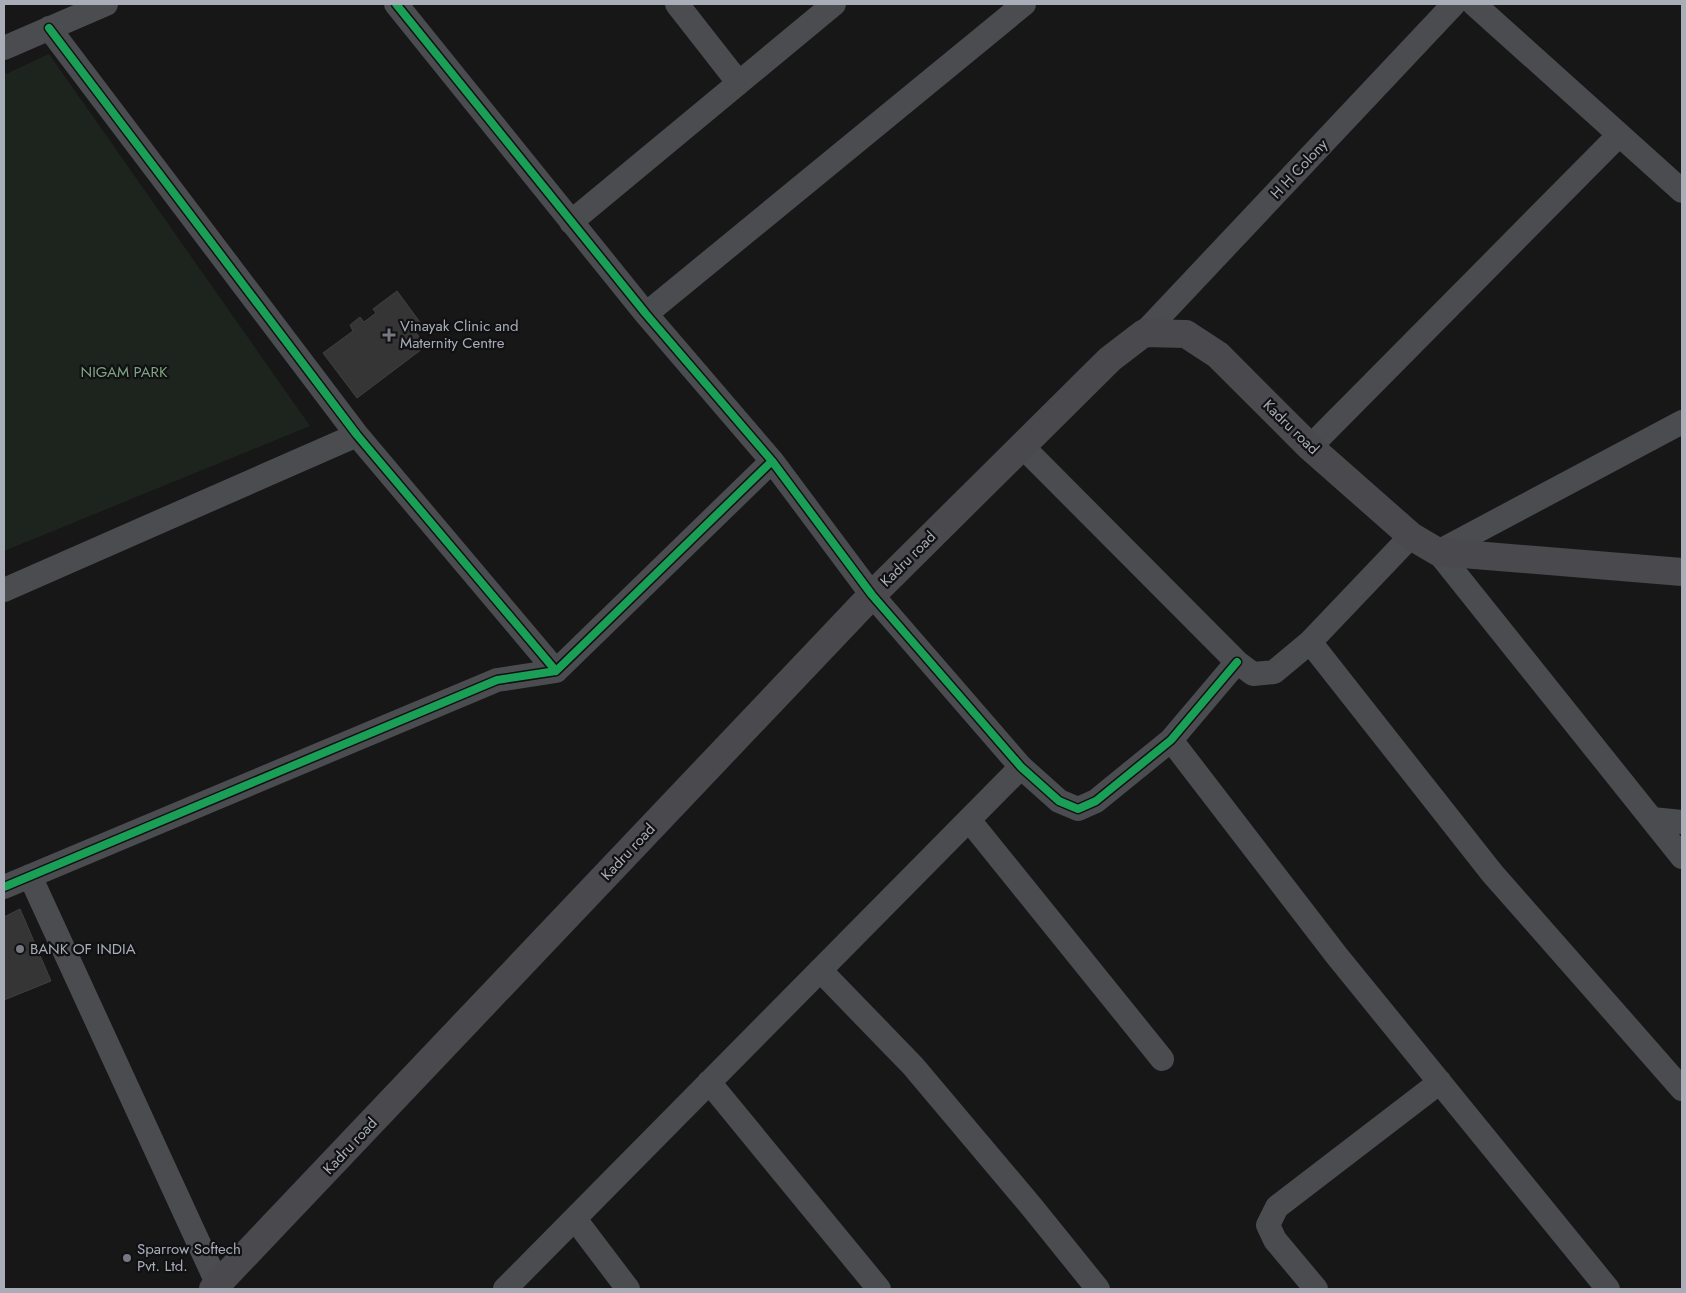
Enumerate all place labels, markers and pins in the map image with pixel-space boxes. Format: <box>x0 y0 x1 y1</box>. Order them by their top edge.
place label: Vinayak Clinic and Maternity Centre <box>400 315 518 354</box>
marker: Vinayak Clinic and Maternity Centre <box>382 328 396 342</box>
place label: BANK OF INDIA <box>30 938 136 960</box>
marker: BANK OF INDIA <box>14 943 26 955</box>
place label: Sparrow Softech Pvt. Ltd. <box>137 1238 241 1277</box>
marker: Sparrow Softech Pvt. Ltd. <box>121 1252 133 1264</box>

